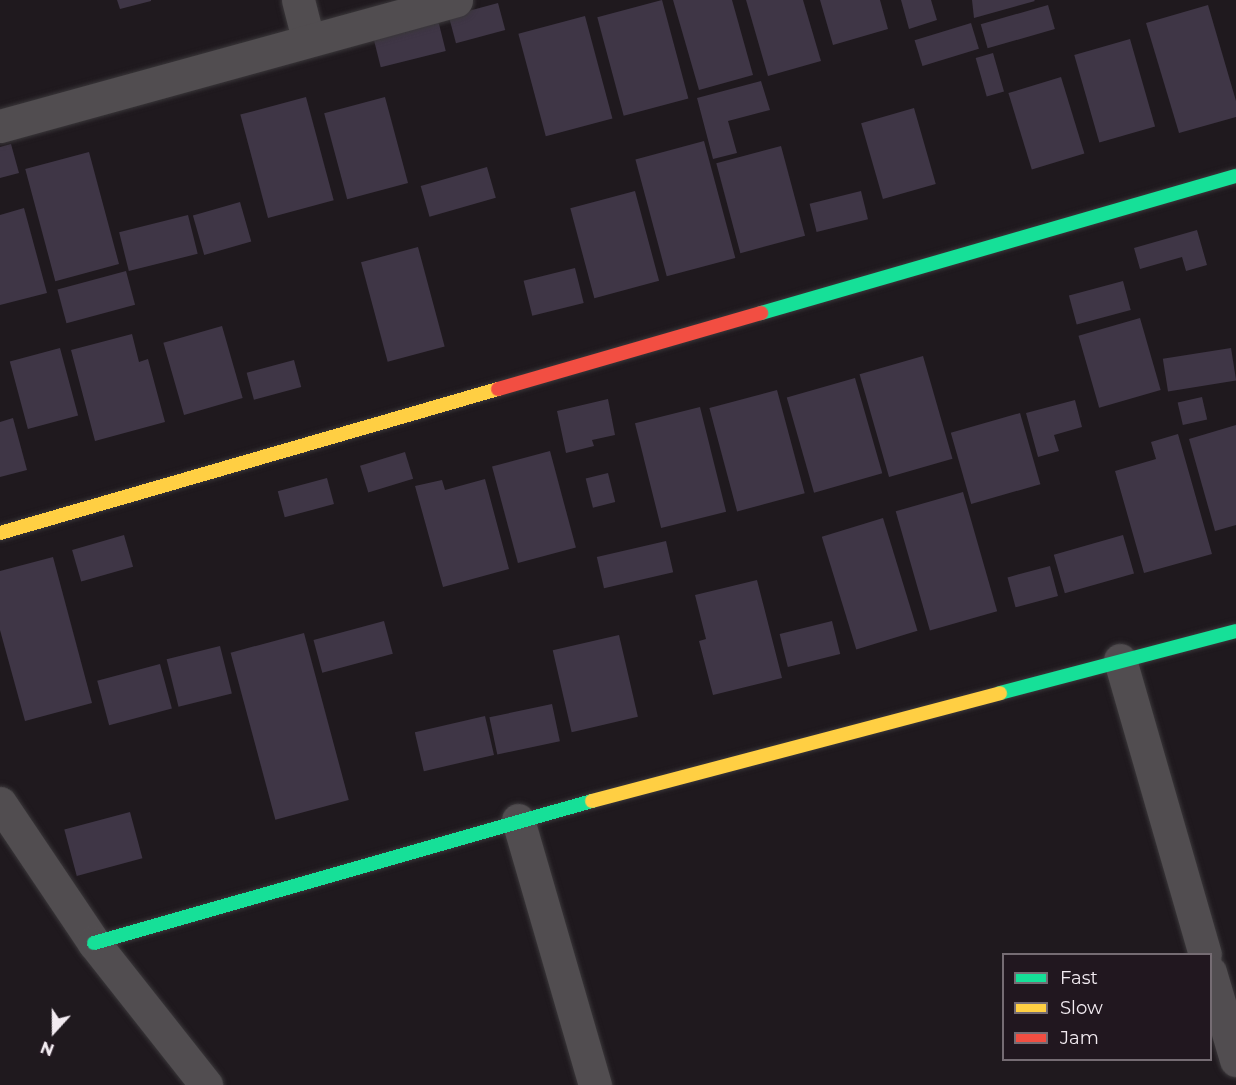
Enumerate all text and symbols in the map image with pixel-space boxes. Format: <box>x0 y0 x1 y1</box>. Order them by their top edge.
legend <box>1002 953 1212 1061</box>
text: Fast <box>1060 967 1098 989</box>
text: Slow <box>1060 997 1103 1019</box>
north arrow <box>24 1001 84 1061</box>
text: Jam <box>1060 1027 1099 1049</box>
text: N <box>38 1037 57 1059</box>

